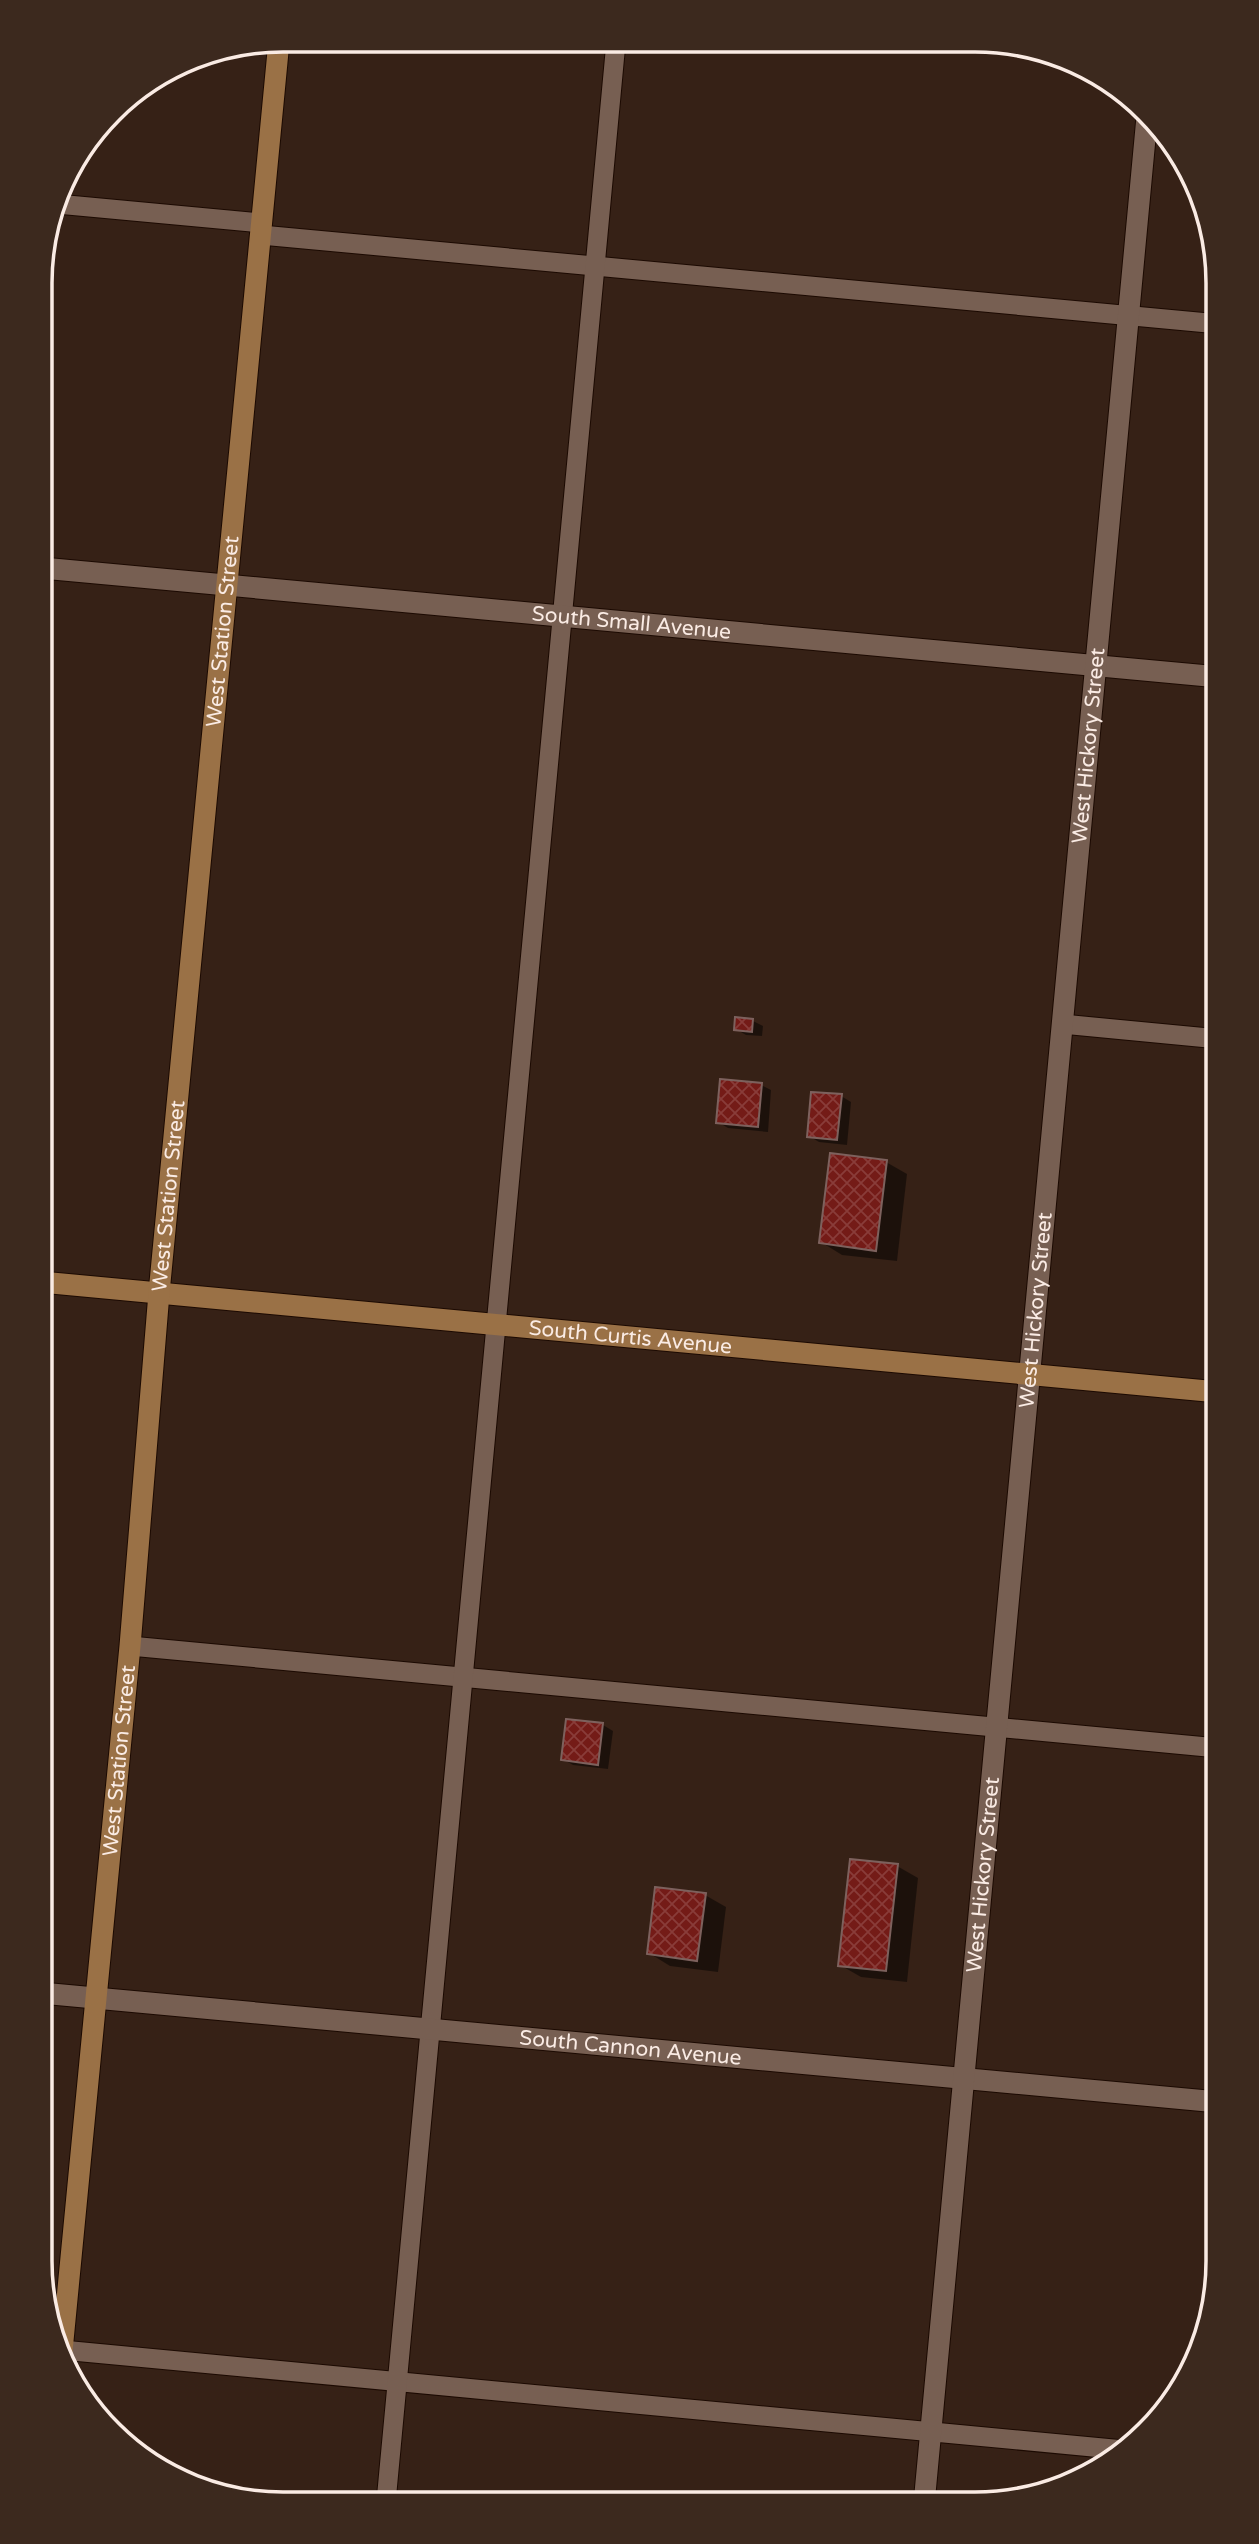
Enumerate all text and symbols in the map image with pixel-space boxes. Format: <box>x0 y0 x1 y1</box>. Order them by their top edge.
street label: West Station Street <box>201 535 244 728</box>
street label: South Small Avenue <box>531 601 732 644</box>
street label: West Hickory Street <box>1067 647 1110 845</box>
street label: West Station Street <box>147 1099 190 1293</box>
street label: West Hickory Street <box>1014 1211 1057 1409</box>
street label: South Curtis Avenue <box>528 1315 733 1359</box>
street label: West Station Street <box>97 1664 141 1858</box>
street label: West Hickory Street <box>961 1776 1004 1974</box>
street label: South Cannon Avenue <box>518 2025 743 2070</box>

